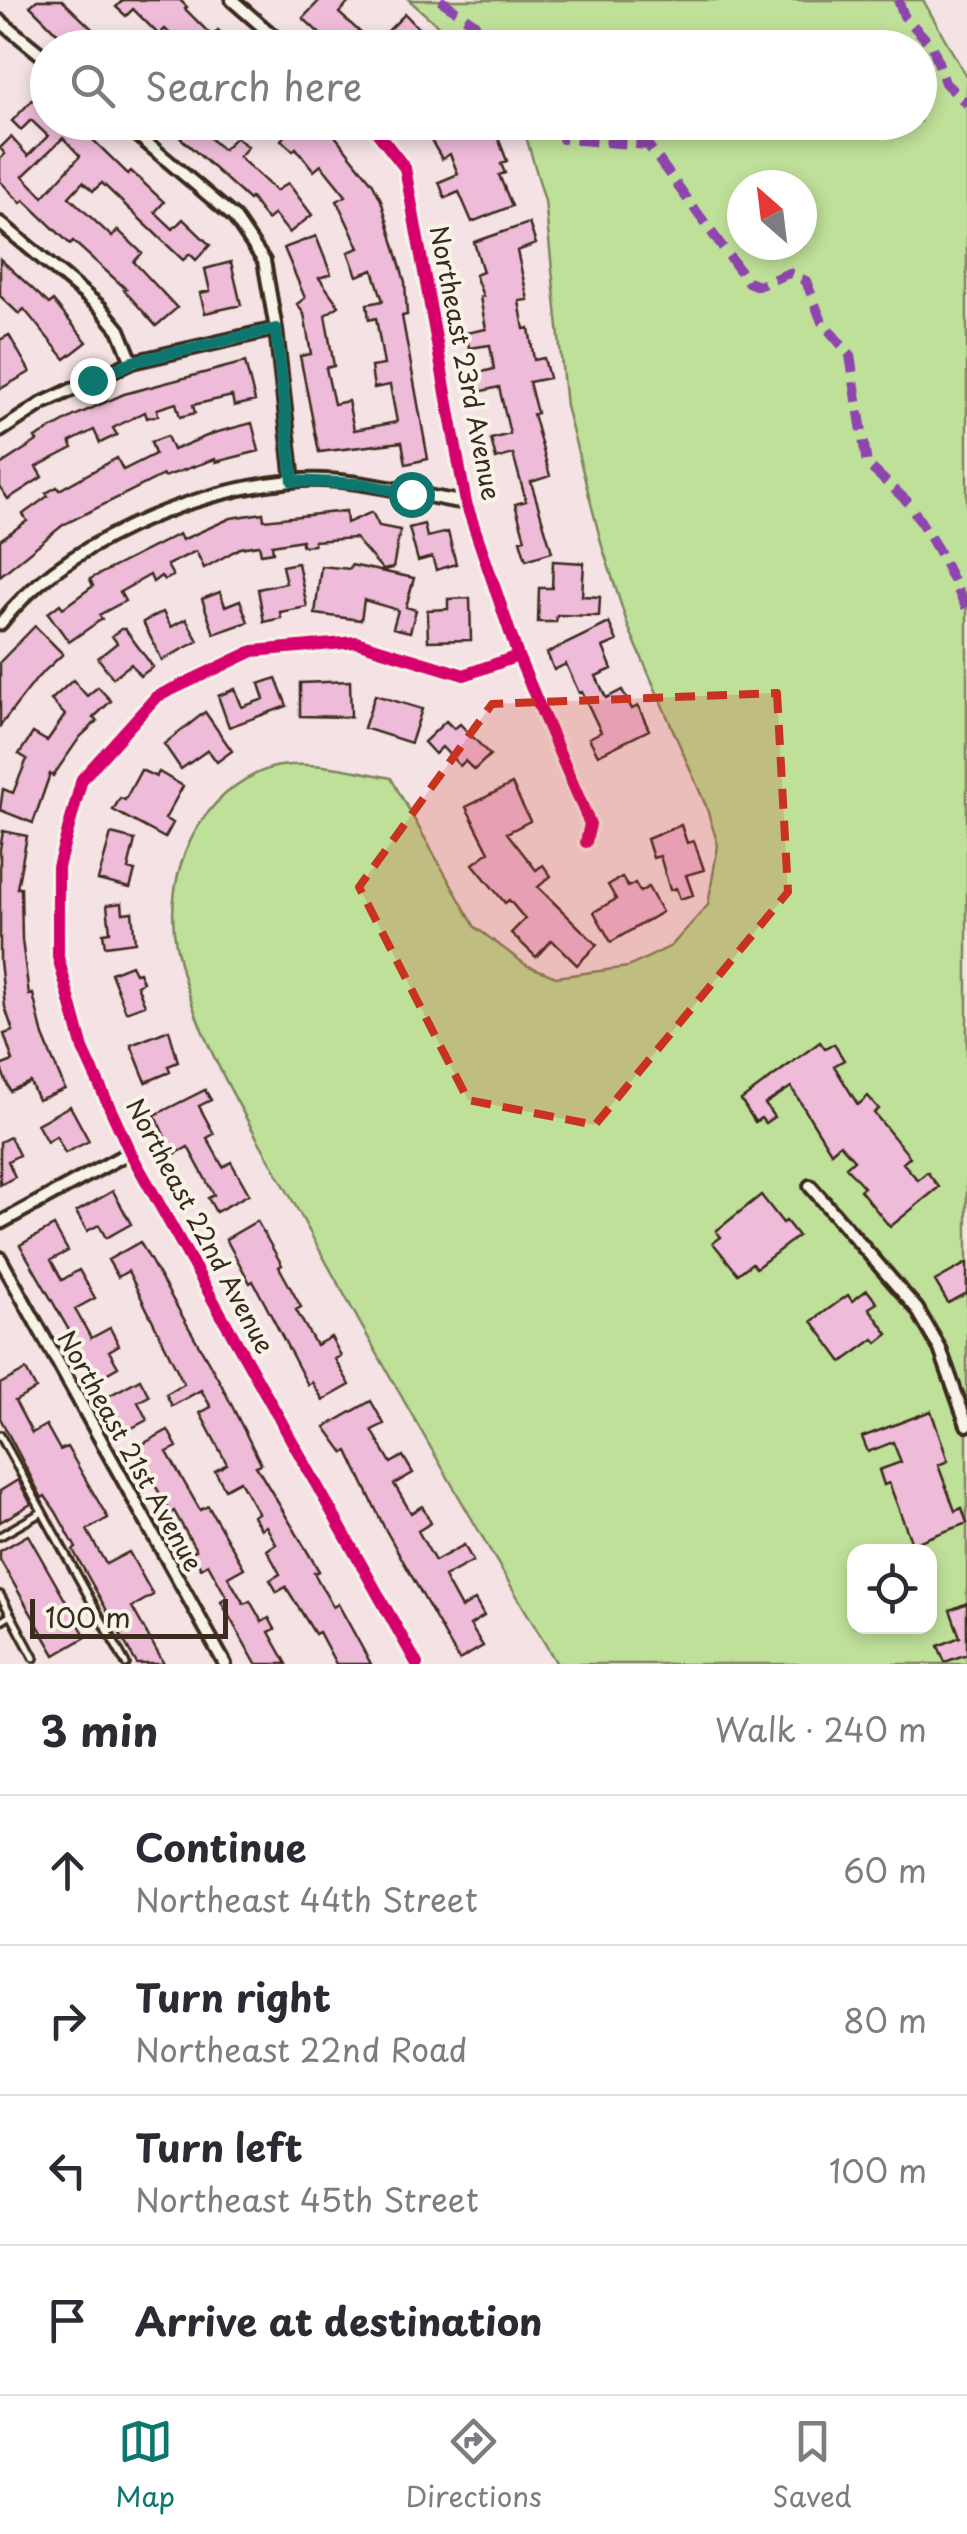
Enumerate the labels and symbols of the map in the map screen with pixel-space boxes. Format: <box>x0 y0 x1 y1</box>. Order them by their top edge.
north arrow <box>727 170 817 260</box>
street label: Northeast 23rd Avenue <box>421 222 511 503</box>
route end <box>70 358 116 404</box>
route start <box>389 472 435 518</box>
street label: Northeast 22nd Avenue <box>117 1091 284 1360</box>
street label: Northeast 21st Avenue <box>49 1323 213 1578</box>
scale bar <box>30 1594 228 1638</box>

